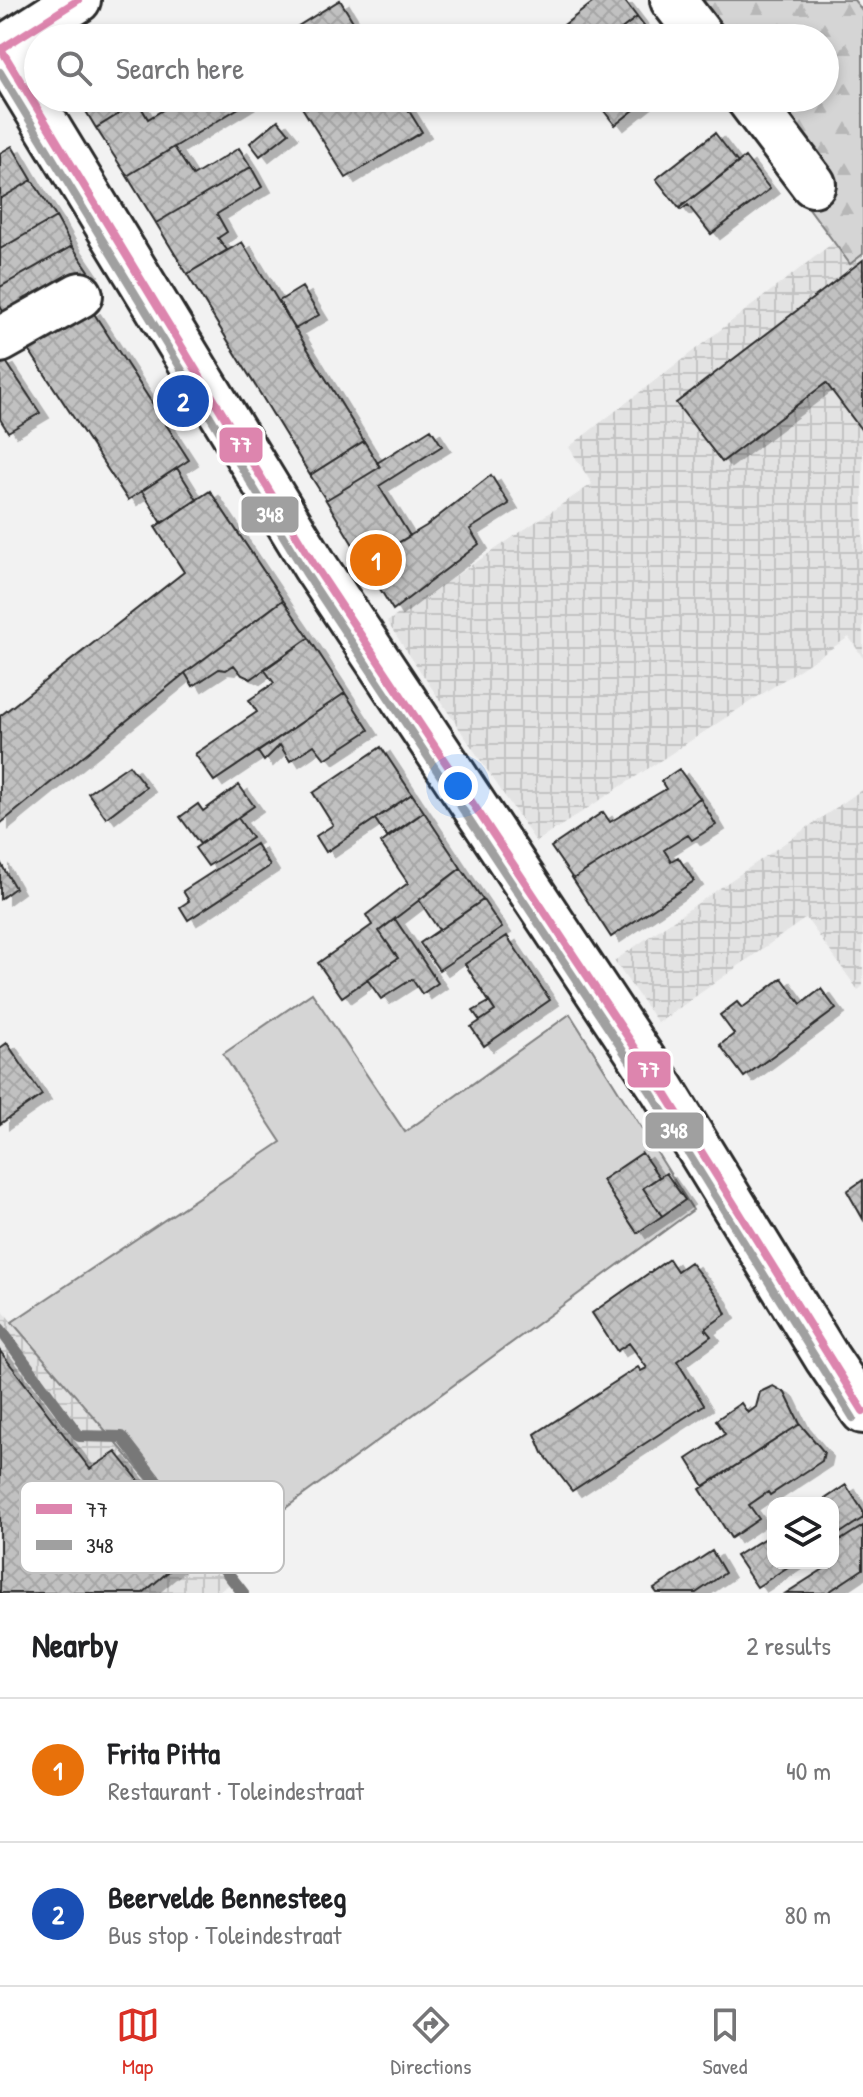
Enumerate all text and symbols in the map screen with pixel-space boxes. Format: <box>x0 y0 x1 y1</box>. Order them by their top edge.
search box <box>24 24 839 112</box>
icon: search <box>52 46 96 90</box>
text: Search here <box>116 48 244 88</box>
pin: 2 <box>157 371 209 431</box>
line badge: 77 <box>218 426 264 464</box>
text: 77 <box>229 429 252 459</box>
line badge: 348 <box>240 495 300 534</box>
text: 348 <box>256 499 284 529</box>
pin: 1 <box>350 530 402 590</box>
your location <box>438 766 478 806</box>
line badge: 77 <box>626 1050 672 1089</box>
text: 77 <box>637 1054 660 1084</box>
line badge: 348 <box>644 1111 705 1150</box>
text: 348 <box>660 1115 688 1145</box>
legend <box>20 1481 284 1573</box>
text: 77 <box>86 1494 108 1524</box>
map controls <box>767 1497 839 1569</box>
button: layers <box>767 1497 839 1569</box>
text: 348 <box>86 1530 114 1560</box>
text: Nearby <box>32 1622 118 1668</box>
text: 2 results <box>746 1628 831 1663</box>
text: Frita Pitta <box>108 1733 220 1773</box>
text: 1 <box>53 1753 63 1788</box>
text: 40 m <box>786 1753 831 1788</box>
text: Restaurant · Toleindestraat <box>108 1773 364 1808</box>
text: Beervelde Bennesteeg <box>108 1877 346 1917</box>
text: 2 <box>52 1897 64 1932</box>
text: 80 m <box>784 1897 831 1932</box>
text: Bus stop · Toleindestraat <box>108 1917 342 1952</box>
tab: Map <box>116 2003 160 2081</box>
tab: Directions <box>391 2003 472 2081</box>
tab: Saved <box>703 2003 747 2081</box>

